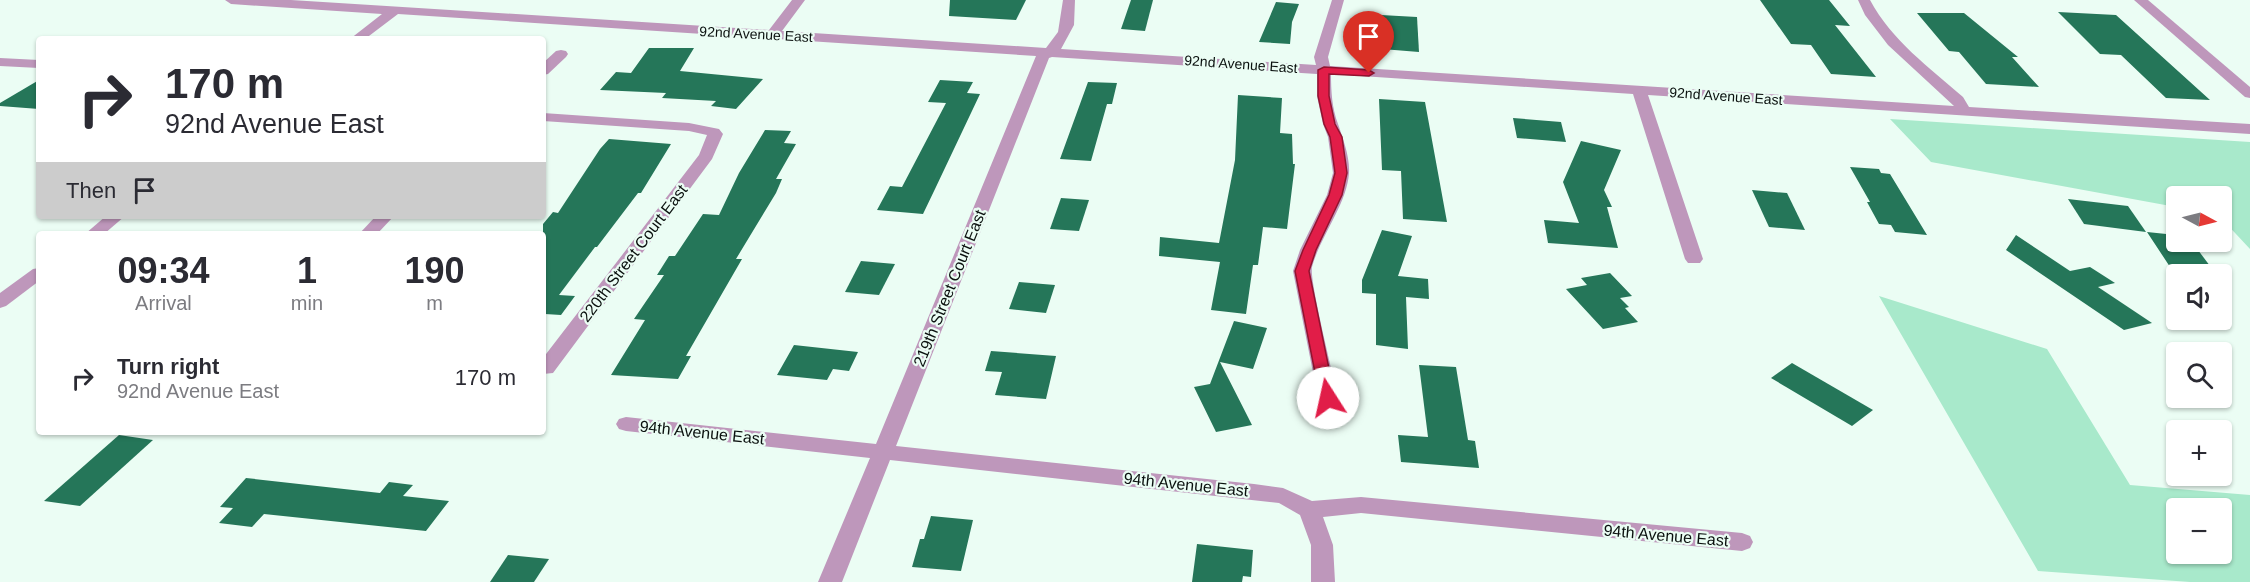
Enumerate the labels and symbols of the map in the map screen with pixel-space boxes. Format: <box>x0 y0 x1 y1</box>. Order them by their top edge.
pin <box>1343 11 1394 73</box>
street label: 92nd Avenue East <box>699 23 813 45</box>
street label: 92nd Avenue East <box>1184 52 1298 76</box>
street label: 92nd Avenue East <box>1669 84 1783 108</box>
street label: 220th Street Court East <box>576 181 691 325</box>
north arrow <box>2166 186 2232 252</box>
street label: 219th Street Court East <box>910 207 989 369</box>
position arrow <box>1296 366 1360 430</box>
street label: 94th Avenue East <box>639 418 766 448</box>
street label: 94th Avenue East <box>1123 470 1250 500</box>
street label: 94th Avenue East <box>1603 522 1730 549</box>

